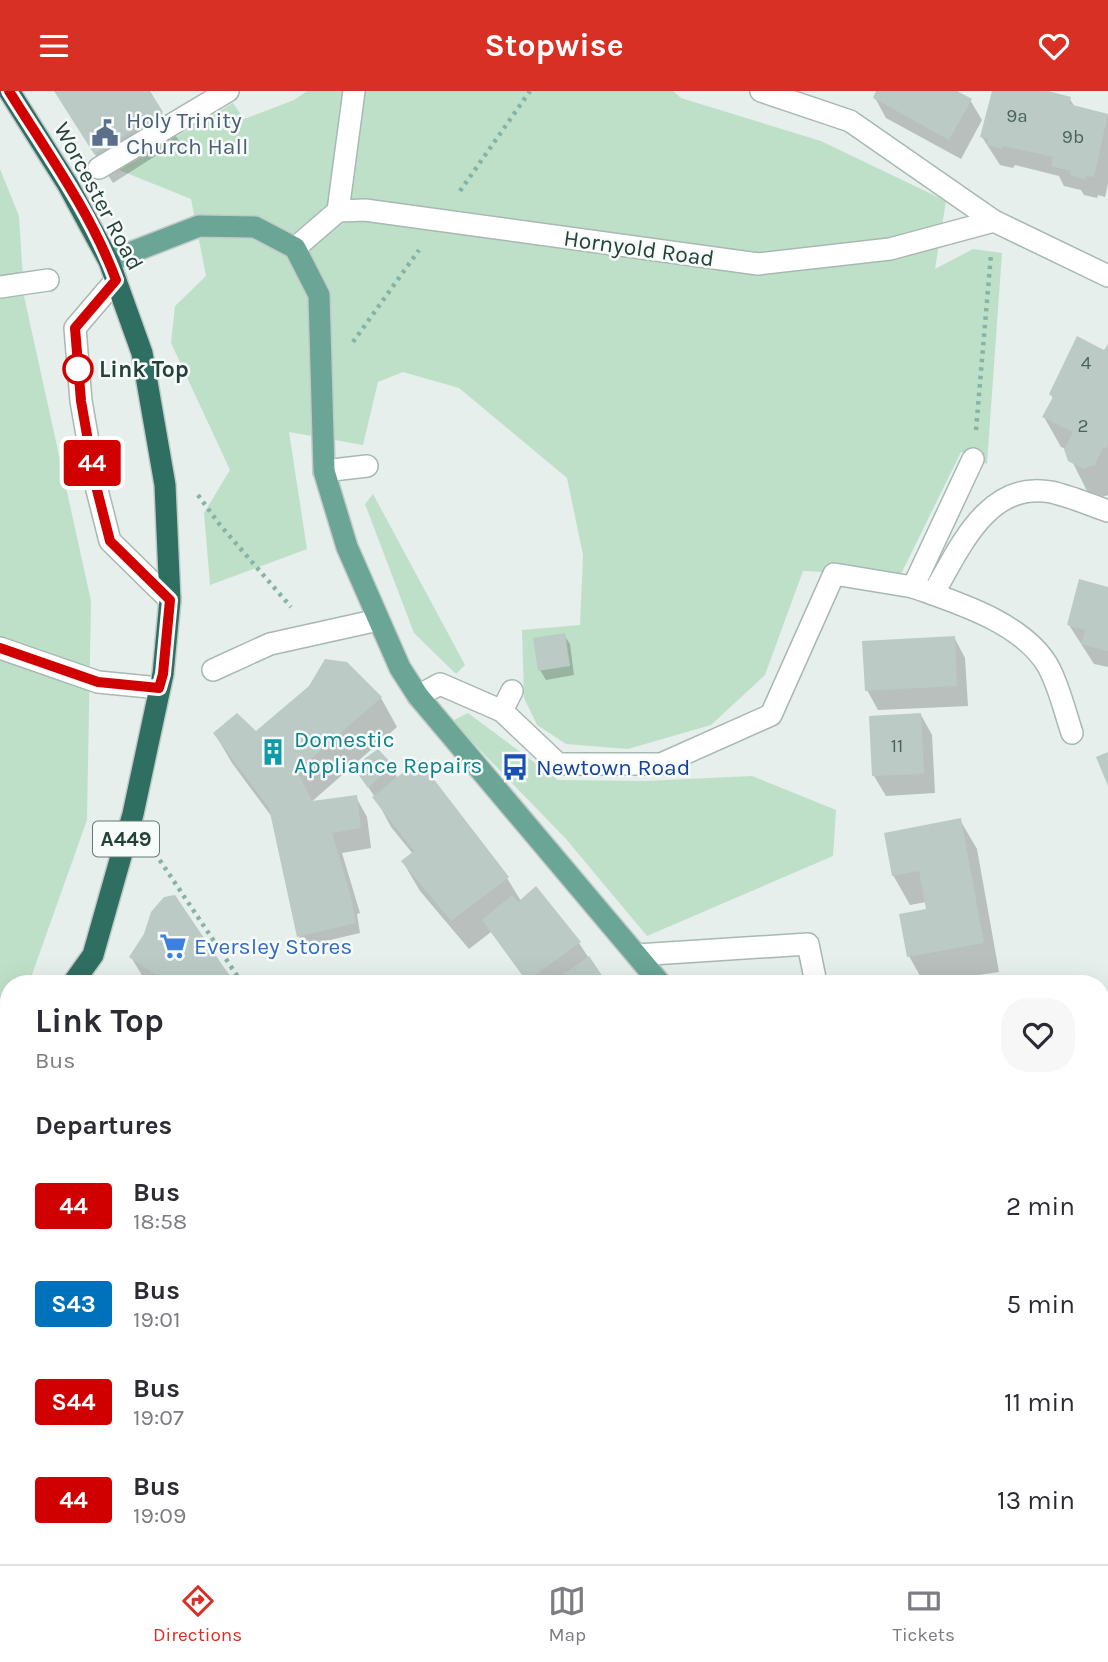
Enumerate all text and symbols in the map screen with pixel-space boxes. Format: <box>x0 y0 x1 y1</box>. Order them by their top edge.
icon: menu <box>35 27 73 65</box>
text: Stopwise <box>484 27 624 64</box>
icon: heart <box>1035 27 1073 65</box>
house number: 9a <box>1006 105 1028 127</box>
place label: Holy Trinity Church Hall <box>126 107 248 160</box>
street label: Worcester Road <box>48 118 149 275</box>
public building icon: Holy Trinity Church Hall <box>90 118 120 148</box>
house number: 9b <box>1062 126 1084 148</box>
street label: Hornyold Road <box>562 225 716 272</box>
house number: 4 <box>1081 352 1092 374</box>
marker: Link Top <box>63 354 93 384</box>
place label: Link Top <box>99 356 189 383</box>
house number: 2 <box>1077 415 1089 437</box>
line badge: 44 <box>60 440 124 486</box>
text: 44 <box>78 449 106 477</box>
place label: Domestic Appliance Repairs <box>294 726 482 779</box>
house number: 11 <box>891 735 903 757</box>
building icon: Domestic Appliance Repairs <box>258 737 288 767</box>
bus stop icon: Newtown Road <box>500 752 530 782</box>
place label: Newtown Road <box>536 754 690 781</box>
road number: A449 <box>93 821 159 857</box>
supermarket icon: Eversley Stores <box>158 931 188 961</box>
place label: Eversley Stores <box>194 933 352 960</box>
button: heart <box>1001 998 1075 1072</box>
text: Link Top <box>35 1002 164 1040</box>
text: Bus <box>35 1047 75 1074</box>
text: Departures <box>35 1110 172 1141</box>
text: Bus <box>133 1177 180 1208</box>
text: 2 min <box>1006 1191 1075 1222</box>
text: 44 <box>59 1192 88 1220</box>
text: 18:58 <box>133 1208 187 1235</box>
text: Bus <box>133 1275 180 1306</box>
text: 5 min <box>1006 1289 1075 1320</box>
text: S43 <box>51 1290 96 1318</box>
text: 19:01 <box>133 1306 181 1333</box>
text: Bus <box>133 1373 180 1404</box>
text: 11 min <box>1004 1387 1075 1418</box>
text: S44 <box>52 1388 95 1416</box>
text: 19:07 <box>133 1404 184 1431</box>
text: Bus <box>133 1471 180 1502</box>
text: 13 min <box>997 1485 1075 1516</box>
text: 44 <box>59 1486 88 1514</box>
text: 19:09 <box>133 1502 186 1529</box>
tab: Directions <box>153 1582 242 1646</box>
tab: Map <box>548 1582 586 1646</box>
tab: Tickets <box>892 1582 955 1646</box>

